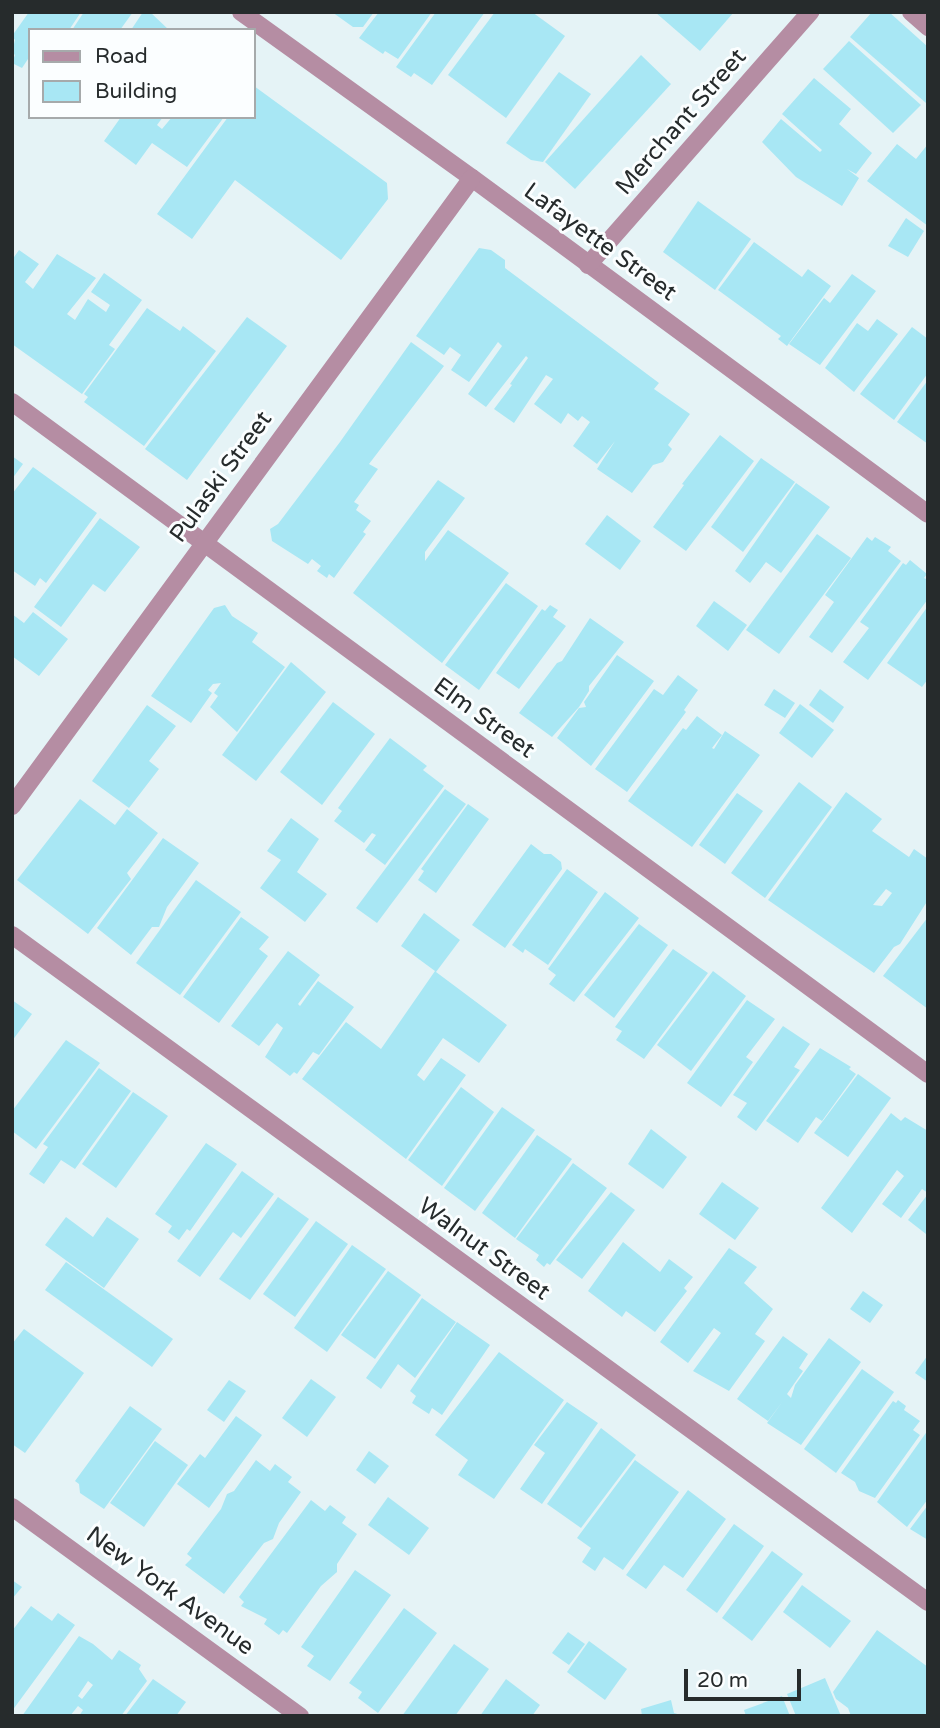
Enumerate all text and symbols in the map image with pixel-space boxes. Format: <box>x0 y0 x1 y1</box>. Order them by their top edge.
legend <box>28 28 256 119</box>
street label: Merchant Street <box>610 43 752 201</box>
text: Road <box>95 44 148 69</box>
text: Building <box>95 79 177 104</box>
street label: Lafayette Street <box>518 177 682 307</box>
street label: Pulaski Street <box>164 406 278 548</box>
street label: Elm Street <box>428 672 540 764</box>
street label: Walnut Street <box>412 1192 556 1306</box>
street label: New York Avenue <box>81 1521 259 1661</box>
scale bar <box>688 1654 805 1698</box>
text: 20 m <box>697 1668 748 1693</box>

